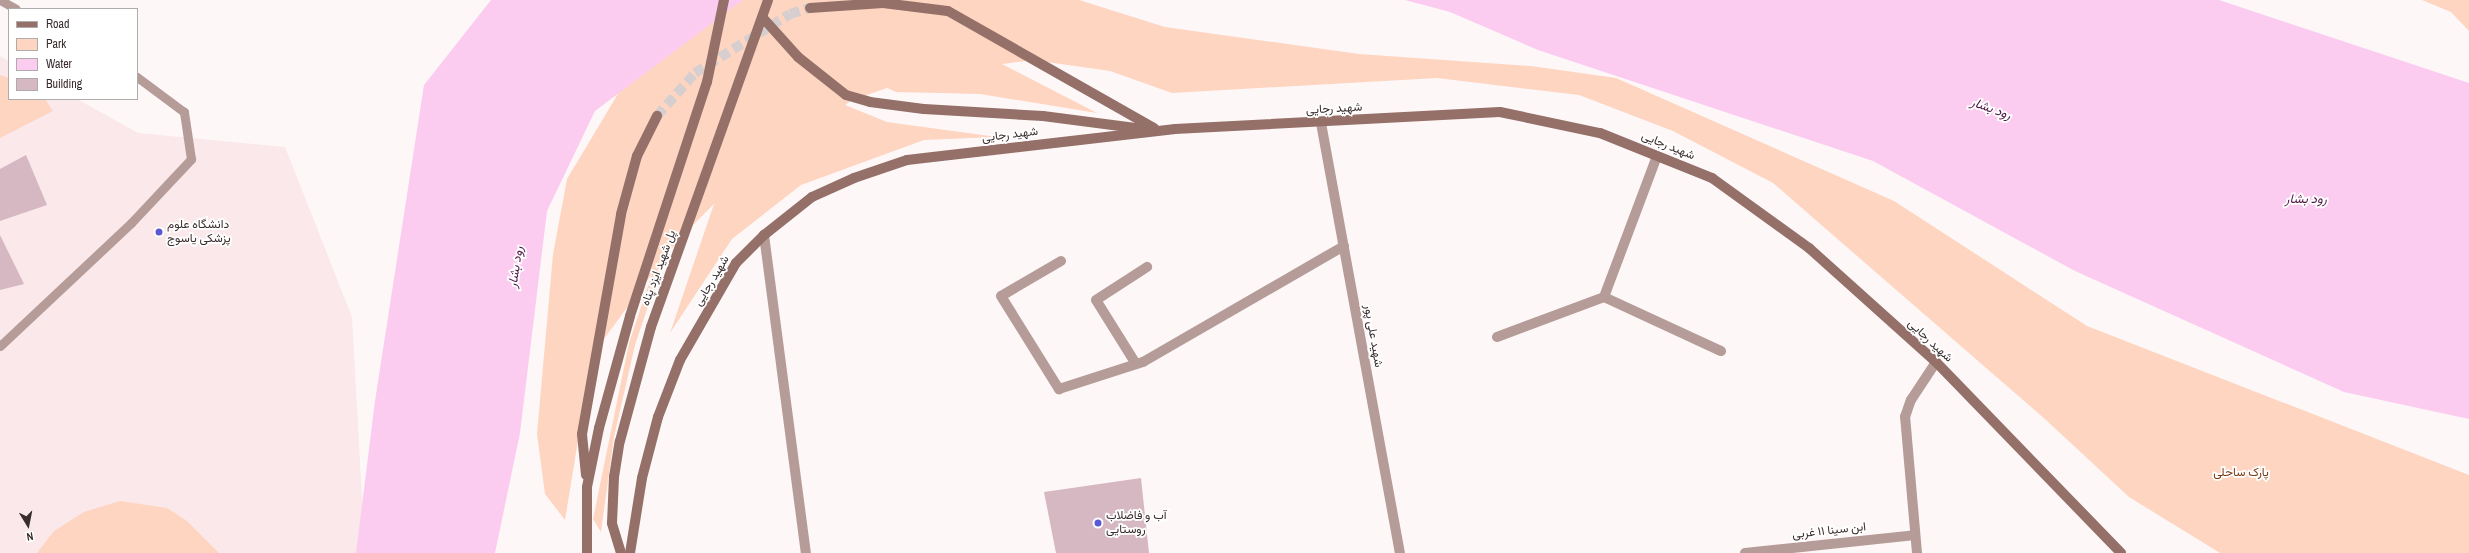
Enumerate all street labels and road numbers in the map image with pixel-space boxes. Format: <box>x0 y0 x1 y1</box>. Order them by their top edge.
street label: شهید رجایی <box>1305 100 1363 118</box>
street label: شهید رجایی <box>981 124 1039 146</box>
street label: شهید رجایی <box>1639 129 1697 163</box>
street label: پل شهید ایزد پناه <box>639 228 679 308</box>
street label: شهید رجایی <box>691 253 733 309</box>
street label: شهید علی پور <box>1360 304 1386 368</box>
street label: شهید رجایی <box>1904 316 1956 366</box>
street label: ابن سینا ۱۱ غربی <box>1791 520 1867 542</box>

